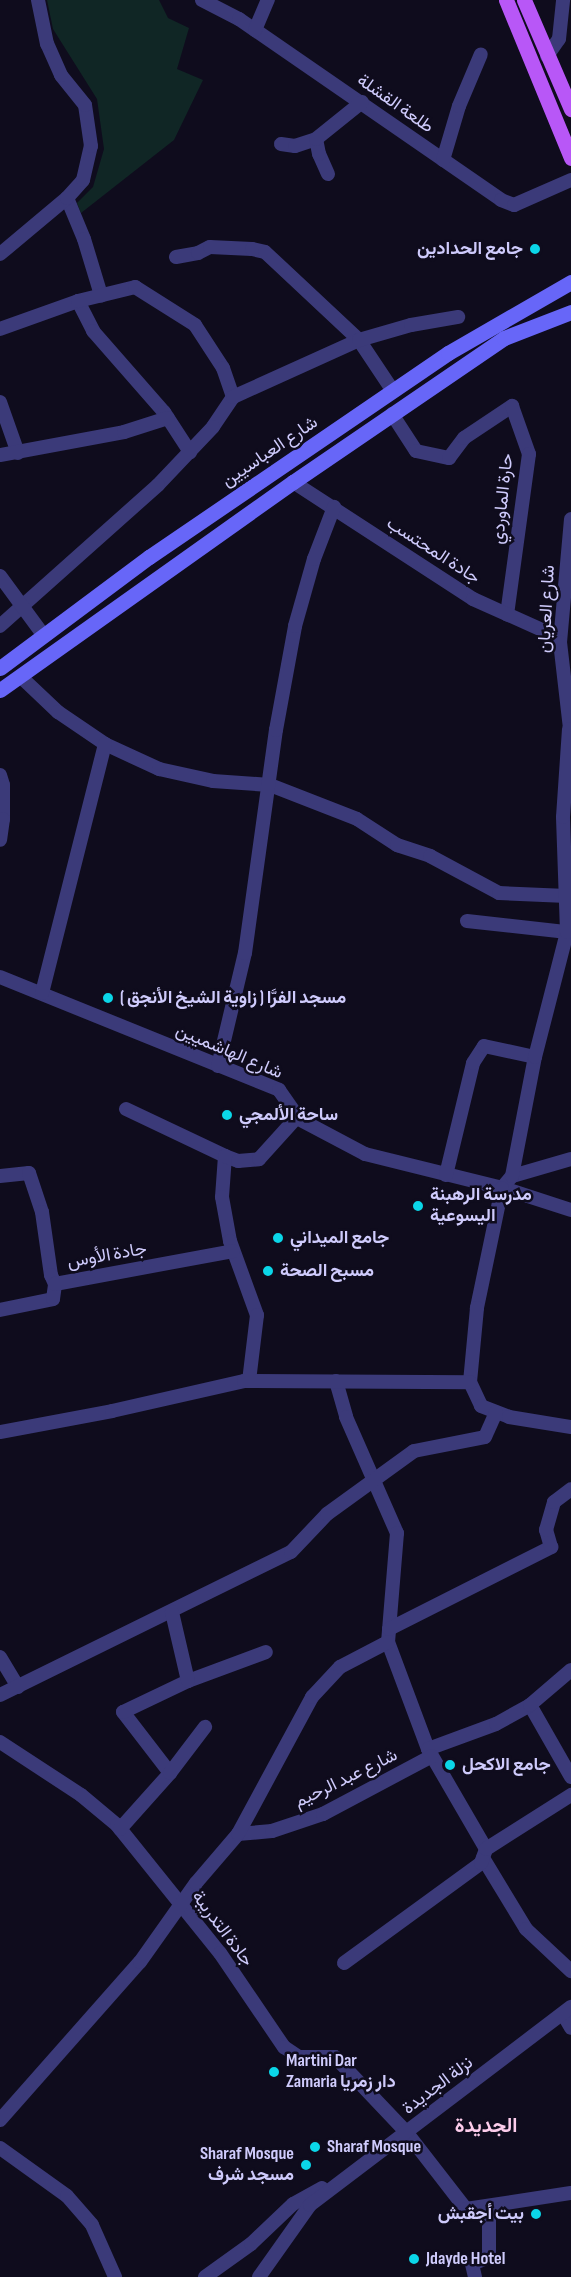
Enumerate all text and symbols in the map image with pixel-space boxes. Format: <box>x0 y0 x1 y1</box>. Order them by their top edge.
street label: طلعة القشلة <box>353 70 437 138</box>
place label: جامع الحدادين <box>417 238 523 260</box>
marker: جامع الحدادين <box>528 242 542 256</box>
street label: شارع العباسيين <box>218 412 322 492</box>
street label: حارة الماوردي <box>487 453 519 545</box>
street label: جادة المحتسب <box>382 513 484 589</box>
street label: شارع العريان <box>534 564 560 654</box>
place label: مسجد الفرَّا ( زاوية الشيخ الأنجق ) <box>120 987 346 1009</box>
marker: مسجد الفرَّا ( زاوية الشيخ الأنجق ) <box>101 991 115 1005</box>
street label: شارع الهاشميين <box>172 1020 286 1084</box>
place label: ساحة الألمجي <box>239 1104 338 1126</box>
marker: ساحة الألمجي <box>220 1108 234 1122</box>
place label: مدرسة الرهبنة اليسوعية <box>430 1185 532 1228</box>
marker: مدرسة الرهبنة اليسوعية <box>411 1199 425 1213</box>
place label: جامع الميداني <box>290 1227 389 1249</box>
marker: جامع الميداني <box>271 1231 285 1245</box>
street label: جادة الأوس <box>66 1238 148 1274</box>
place label: مسبح الصحة <box>280 1260 374 1282</box>
marker: مسبح الصحة <box>261 1264 275 1278</box>
street label: شارع عبد الرحيم <box>291 1745 401 1813</box>
place label: جامع الاكحل <box>462 1754 551 1776</box>
marker: جامع الاكحل <box>443 1758 457 1772</box>
street label: جادة التدريبة <box>186 1887 258 1971</box>
place label: Martini Dar Zamaria دار زمريا <box>286 2051 396 2094</box>
street label: نزلة الجديدة <box>398 2052 478 2120</box>
marker: Martini Dar Zamaria دار زمريا <box>267 2065 281 2079</box>
district label: الجديدة <box>455 2114 517 2138</box>
place label: Sharaf Mosque <box>327 2136 421 2158</box>
marker: Sharaf Mosque <box>308 2140 322 2154</box>
place label: Sharaf Mosque مسجد شرف <box>200 2144 294 2186</box>
marker: Sharaf Mosque مسجد شرف <box>299 2158 313 2172</box>
place label: بيت أجقبش <box>438 2203 524 2225</box>
marker: بيت أجقبش <box>529 2207 543 2221</box>
place label: Jdayde Hotel <box>426 2248 505 2270</box>
marker: Jdayde Hotel <box>407 2252 421 2266</box>

